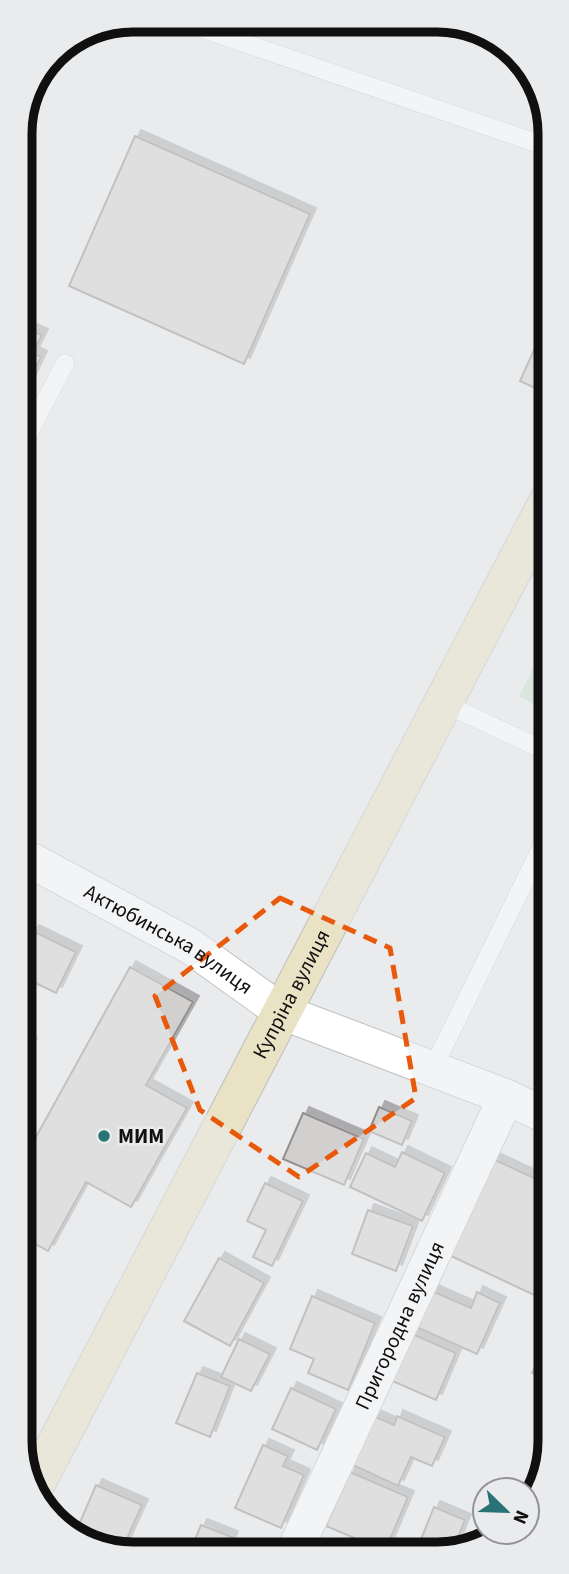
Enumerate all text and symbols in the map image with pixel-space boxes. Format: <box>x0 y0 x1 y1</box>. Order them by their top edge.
street label: Актюбинська вулиця <box>79 877 259 1001</box>
street label: Купріна вулиця <box>245 924 337 1064</box>
place label: МИМ <box>118 1121 164 1151</box>
marker: МИМ <box>96 1128 112 1144</box>
street label: Пригородна вулиця <box>347 1236 452 1415</box>
north arrow <box>471 1476 541 1546</box>
text: N <box>505 1506 535 1528</box>

